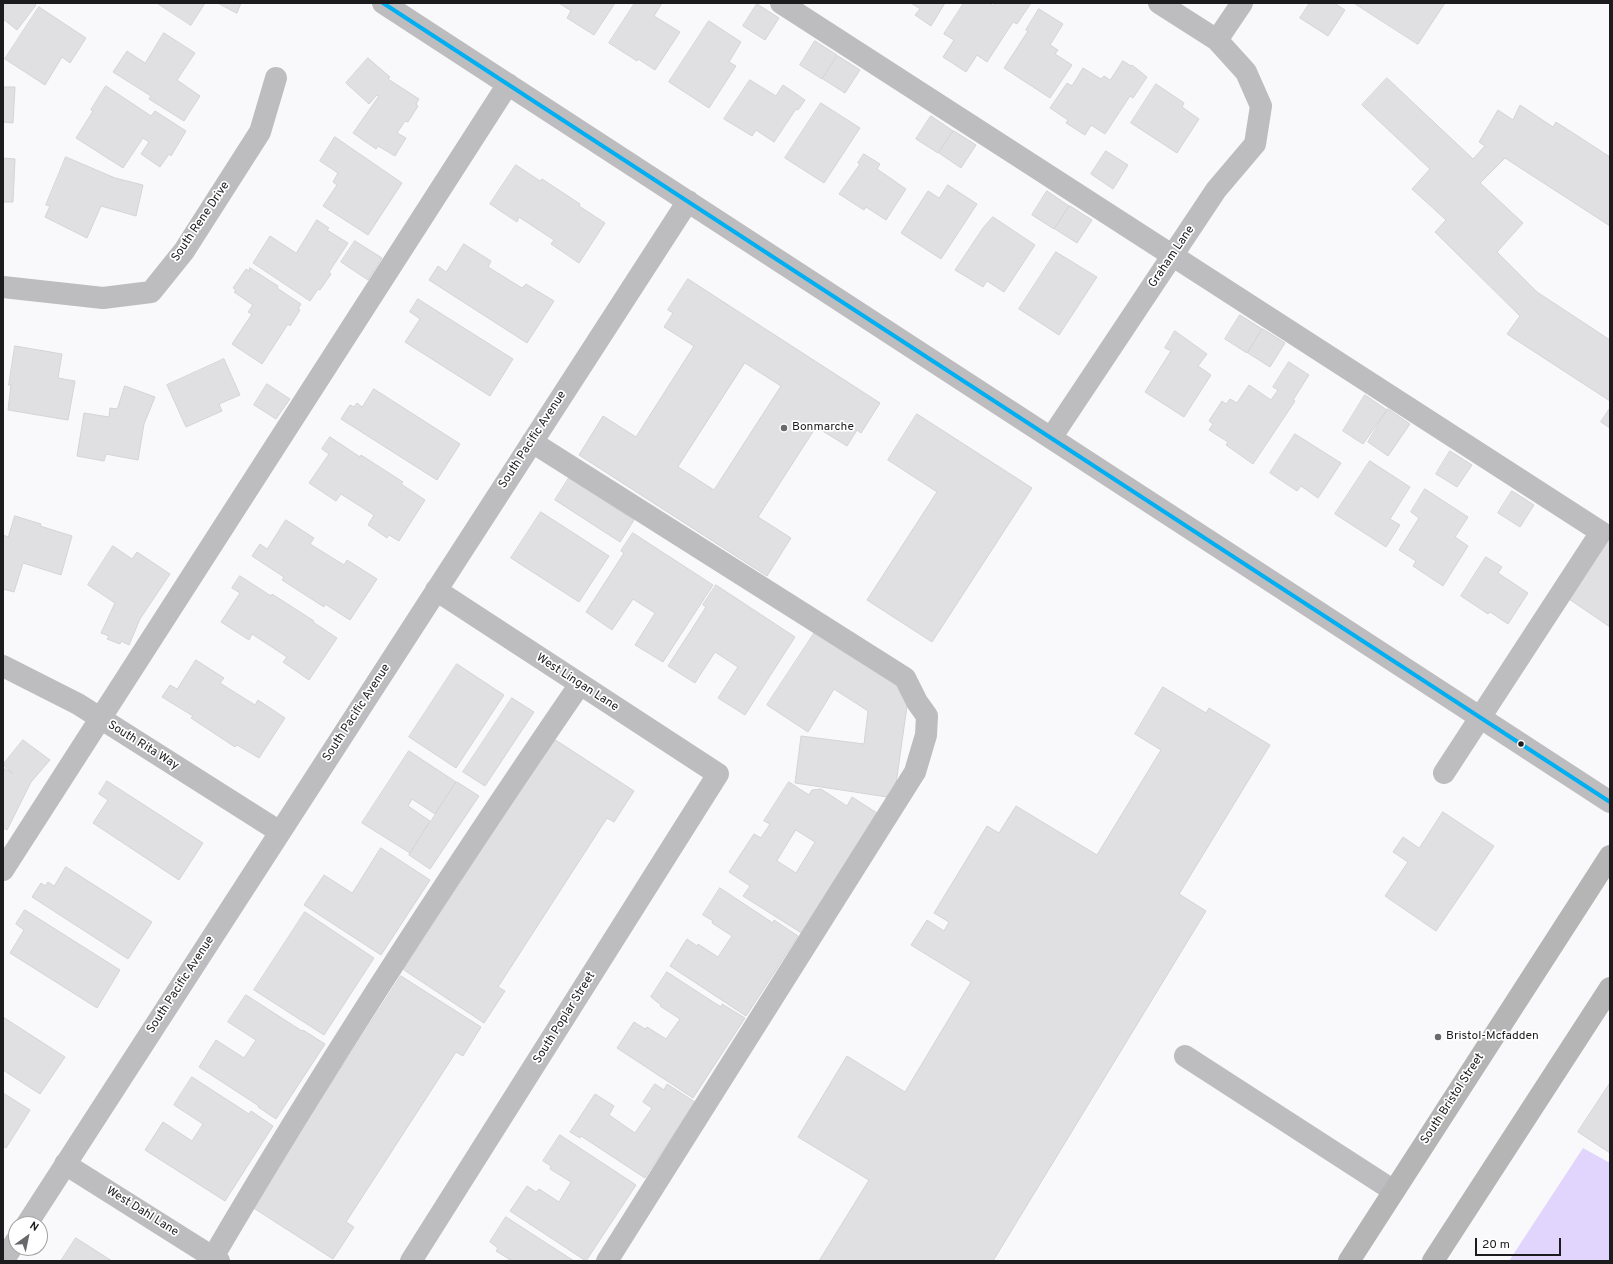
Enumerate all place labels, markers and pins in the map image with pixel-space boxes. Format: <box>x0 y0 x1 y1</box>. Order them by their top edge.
place label: Bonmarche <box>792 421 854 435</box>
marker: Bonmarche <box>779 423 789 433</box>
unlabelled marker <box>1516 739 1526 749</box>
place label: Bristol-Mcfadden <box>1446 1030 1539 1044</box>
marker: Bristol-Mcfadden <box>1433 1032 1443 1042</box>

